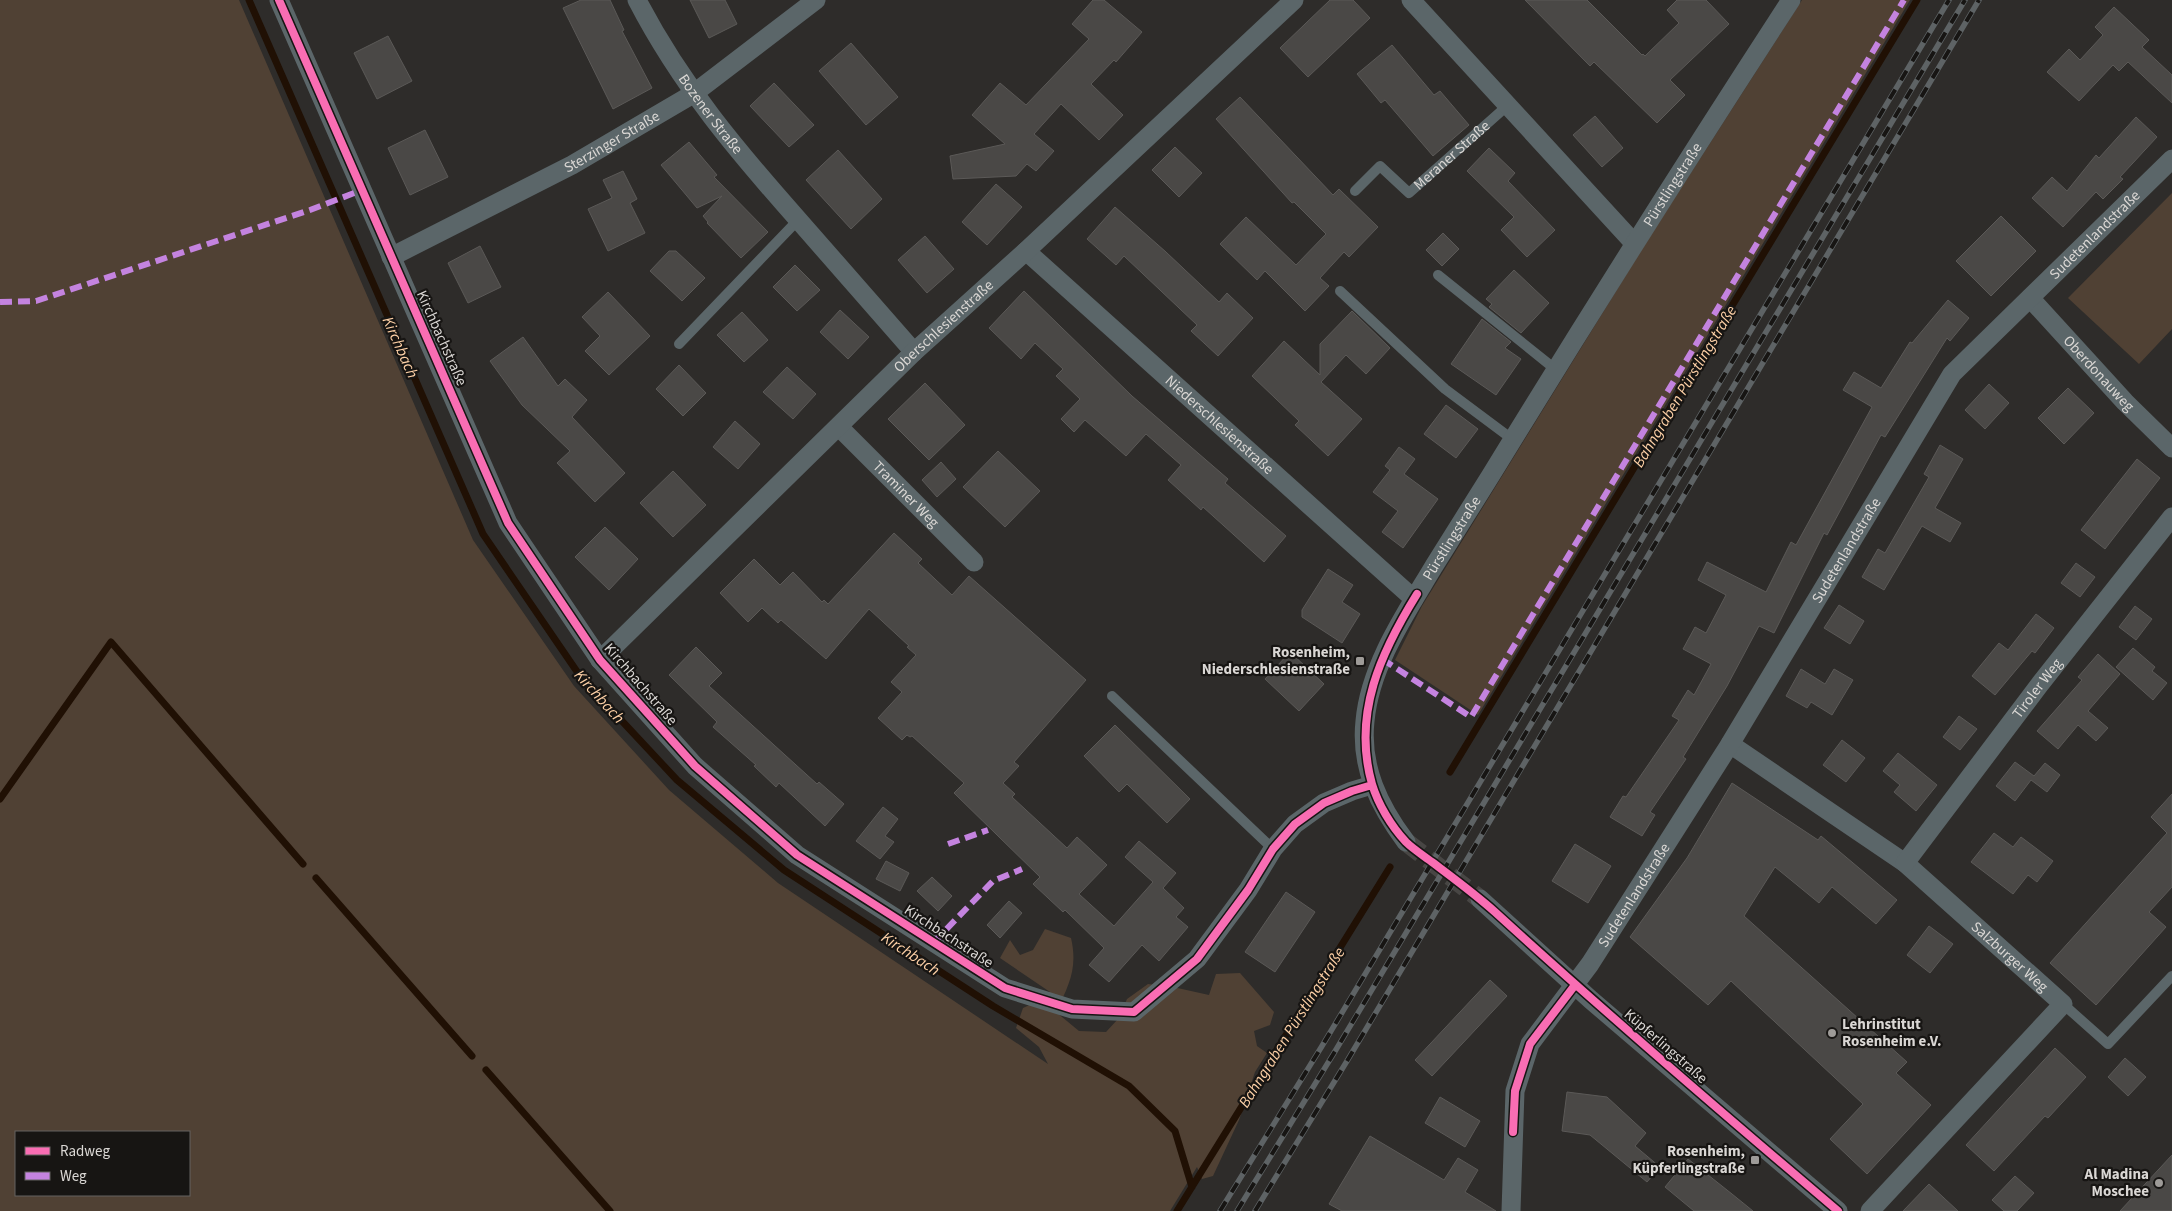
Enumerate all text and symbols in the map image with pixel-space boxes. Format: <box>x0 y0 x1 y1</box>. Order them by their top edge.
street label: Bozener Straße <box>673 70 748 159</box>
street label: Sterzinger Straße <box>560 106 664 178</box>
street label: Meraner Straße <box>1409 116 1495 195</box>
street label: Pürstlingstraße <box>1638 139 1707 231</box>
street label: Sudetenlandstraße <box>2045 186 2145 284</box>
street label: Oberschlesienstraße <box>889 275 998 378</box>
street label: Kirchbachstraße <box>411 287 472 389</box>
water label: Bahngraben Pürstlingstraße <box>1628 301 1742 472</box>
water label: Kirchbach <box>377 313 424 382</box>
street label: Oberdonauweg <box>2058 331 2139 417</box>
street label: Niederschlesienstraße <box>1160 371 1278 479</box>
street label: Traminer Weg <box>868 457 944 533</box>
street label: Pürstlingstraße <box>1418 492 1486 584</box>
street label: Sudetenlandstraße <box>1807 494 1886 607</box>
street label: Kirchbachstraße <box>599 639 682 730</box>
place label: Rosenheim, Niederschlesienstraße <box>1202 642 1350 680</box>
street label: Tiroler Weg <box>2007 654 2068 723</box>
marker: Rosenheim, Niederschlesienstraße <box>1354 655 1366 667</box>
water label: Kirchbach <box>569 665 629 728</box>
street label: Sudetenlandstraße <box>1593 839 1675 952</box>
street label: Kirchbachstraße <box>901 901 997 971</box>
street label: Salzburger Weg <box>1966 917 2053 997</box>
water label: Kirchbach <box>878 927 944 979</box>
water label: Bahngraben Pürstlingstraße <box>1233 943 1351 1112</box>
street label: Küpferlingstraße <box>1619 1004 1712 1089</box>
place label: Lehrinstitut Rosenheim e.V. <box>1842 1014 1941 1052</box>
marker: Lehrinstitut Rosenheim e.V. <box>1826 1027 1838 1039</box>
legend <box>15 1131 190 1196</box>
text: Radweg <box>60 1141 110 1162</box>
place label: Rosenheim, Küpferlingstraße <box>1632 1141 1745 1179</box>
marker: Rosenheim, Küpferlingstraße <box>1749 1154 1761 1166</box>
place label: Al Madina Moschee <box>2084 1164 2149 1202</box>
text: Weg <box>60 1166 87 1187</box>
marker: Al Madina Moschee <box>2153 1177 2165 1189</box>

